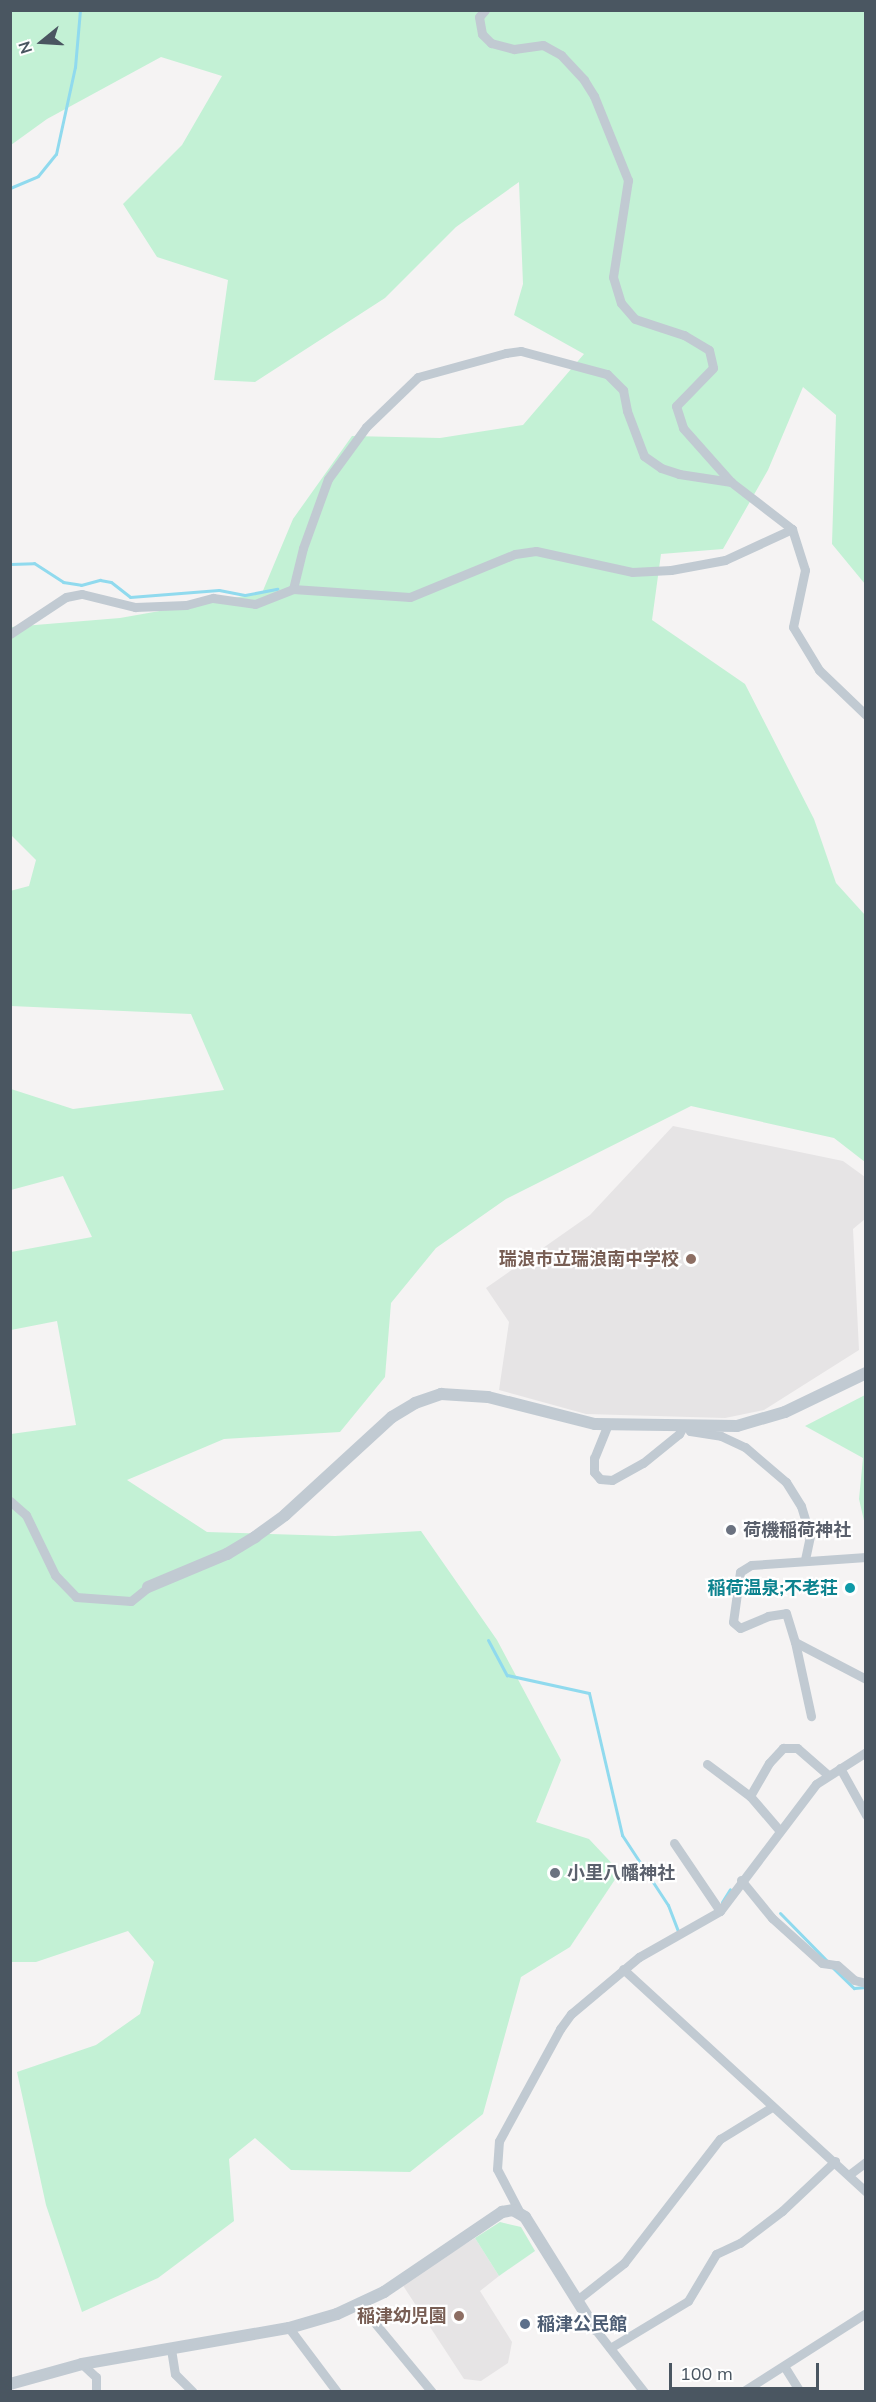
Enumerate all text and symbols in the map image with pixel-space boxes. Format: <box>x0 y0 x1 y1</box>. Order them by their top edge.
north arrow <box>12 12 72 72</box>
text: N <box>14 39 36 56</box>
place label: 瑞浪市立瑞浪南中学校 <box>499 1248 679 1270</box>
marker: 瑞浪市立瑞浪南中学校 <box>684 1252 698 1266</box>
place label: 荷機稲荷神社 <box>743 1519 851 1541</box>
marker: 荷機稲荷神社 <box>724 1523 738 1537</box>
place label: 稲荷温泉;不老荘 <box>708 1577 838 1599</box>
marker: 稲荷温泉;不老荘 <box>843 1581 857 1595</box>
place label: 小里八幡神社 <box>567 1862 675 1884</box>
marker: 小里八幡神社 <box>548 1866 562 1880</box>
place label: 稲津幼児園 <box>357 2305 447 2327</box>
marker: 稲津幼児園 <box>452 2309 466 2323</box>
place label: 稲津公民館 <box>537 2313 627 2335</box>
marker: 稲津公民館 <box>518 2317 532 2331</box>
scale bar <box>672 2351 822 2389</box>
text: 100 m <box>680 2362 733 2385</box>

